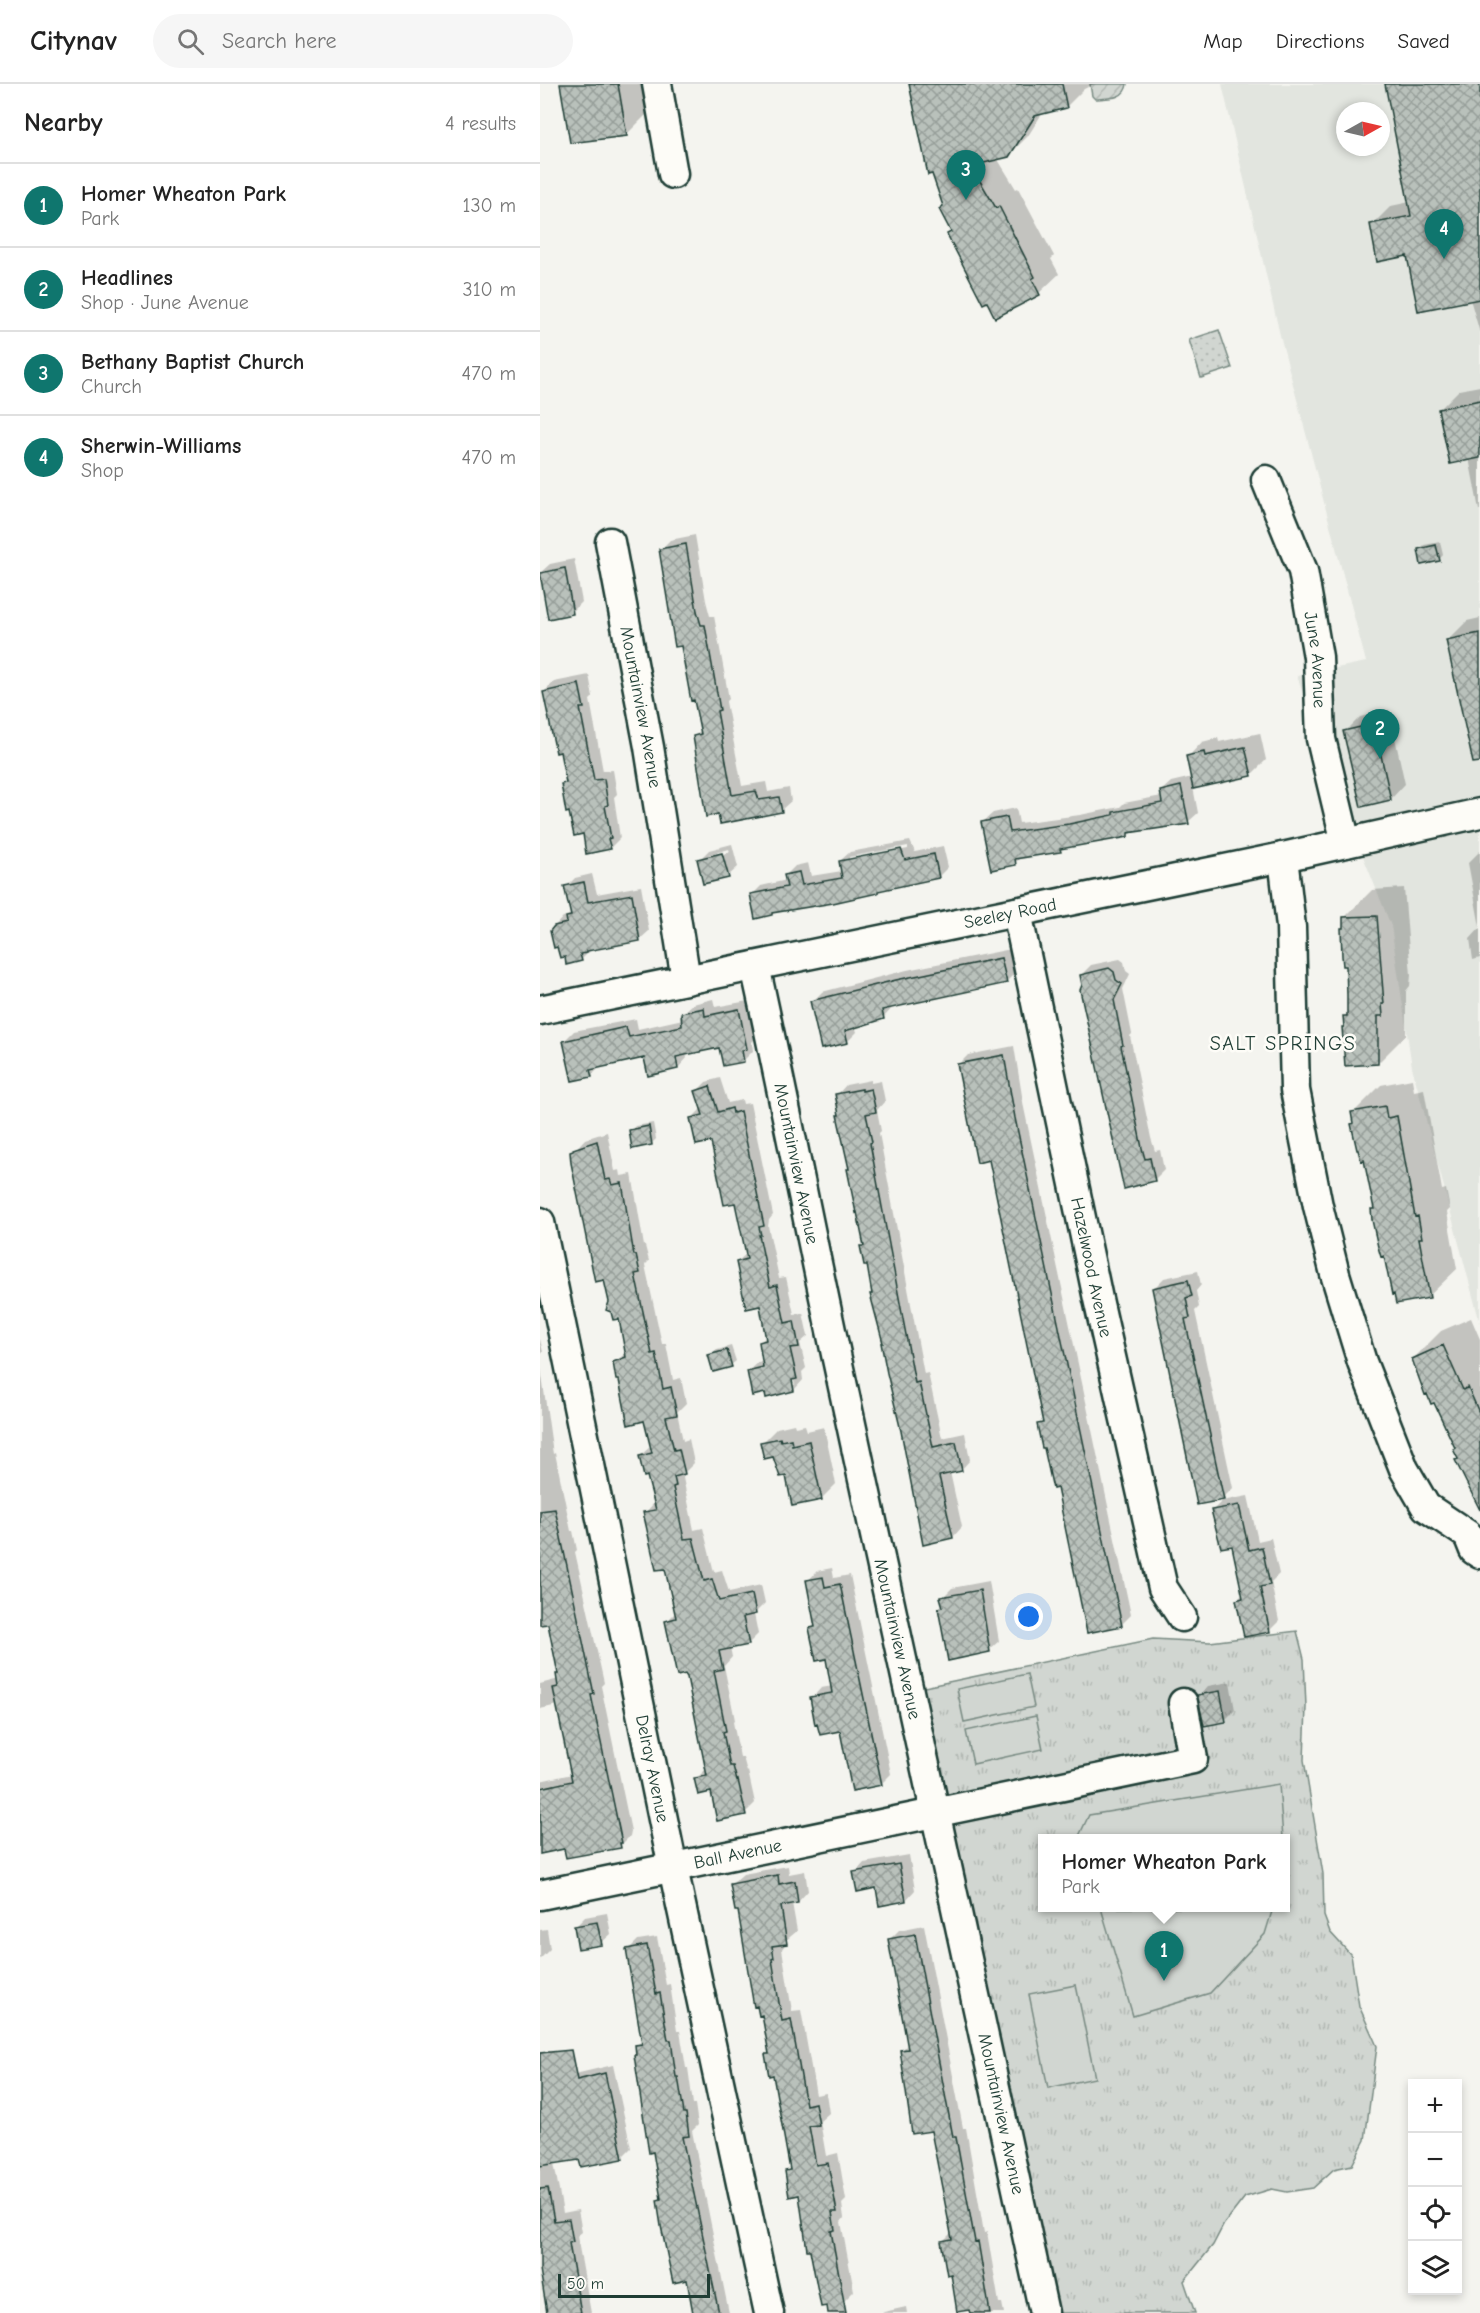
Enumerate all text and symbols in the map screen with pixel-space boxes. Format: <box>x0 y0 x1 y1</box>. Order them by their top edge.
search box <box>153 14 573 68</box>
text: Citynav <box>30 25 117 57</box>
icon: search <box>174 25 207 58</box>
text: Search here <box>222 28 336 54</box>
text: Map <box>1203 29 1243 53</box>
text: Directions <box>1276 29 1365 53</box>
text: Saved <box>1398 29 1450 53</box>
north arrow <box>1336 102 1390 156</box>
text: Nearby <box>24 108 103 138</box>
text: 4 results <box>445 112 516 135</box>
pin: 3 <box>946 150 986 200</box>
text: Homer Wheaton Park <box>81 181 286 207</box>
text: 1 <box>40 194 47 217</box>
text: 130 m <box>463 194 516 217</box>
text: Park <box>81 207 119 230</box>
pin: 4 <box>1424 210 1464 259</box>
text: Headlines <box>81 265 173 291</box>
text: 2 <box>39 278 48 301</box>
text: 310 m <box>463 278 516 301</box>
text: Shop · June Avenue <box>81 291 249 314</box>
text: Bethany Baptist Church <box>81 349 304 375</box>
text: 3 <box>39 362 48 385</box>
text: 470 m <box>461 362 516 385</box>
text: Church <box>81 375 142 398</box>
text: Sherwin-Williams <box>81 433 241 459</box>
text: 4 <box>39 446 48 469</box>
text: 470 m <box>461 446 516 469</box>
text: Shop <box>81 459 124 482</box>
street label: June Avenue <box>1299 610 1330 708</box>
street label: Mountainview Avenue <box>615 625 665 790</box>
pin: 2 <box>1360 710 1400 759</box>
street label: Seeley Road <box>962 894 1058 933</box>
district label: SALT SPRINGS <box>1210 1032 1356 1055</box>
street label: Mountainview Avenue <box>769 1081 823 1246</box>
street label: Hazelwood Avenue <box>1066 1195 1116 1339</box>
street label: Mountainview Avenue <box>869 1557 925 1722</box>
your location <box>1014 1602 1043 1631</box>
street label: Delray Avenue <box>631 1713 673 1824</box>
popup <box>1038 1834 1290 1912</box>
street label: Ball Avenue <box>692 1835 784 1874</box>
text: Homer Wheaton Park <box>1061 1849 1267 1875</box>
text: Park <box>1061 1875 1100 1898</box>
pin: 1 <box>1144 1932 1184 1981</box>
street label: Mountainview Avenue <box>973 2031 1029 2196</box>
map controls <box>1408 2079 1462 2295</box>
button: + <box>1408 2079 1462 2133</box>
button: − <box>1408 2133 1462 2187</box>
button: locate <box>1408 2187 1462 2241</box>
button: layers <box>1408 2241 1462 2295</box>
scale bar <box>558 2271 710 2298</box>
text: 50 m <box>567 2275 604 2293</box>

